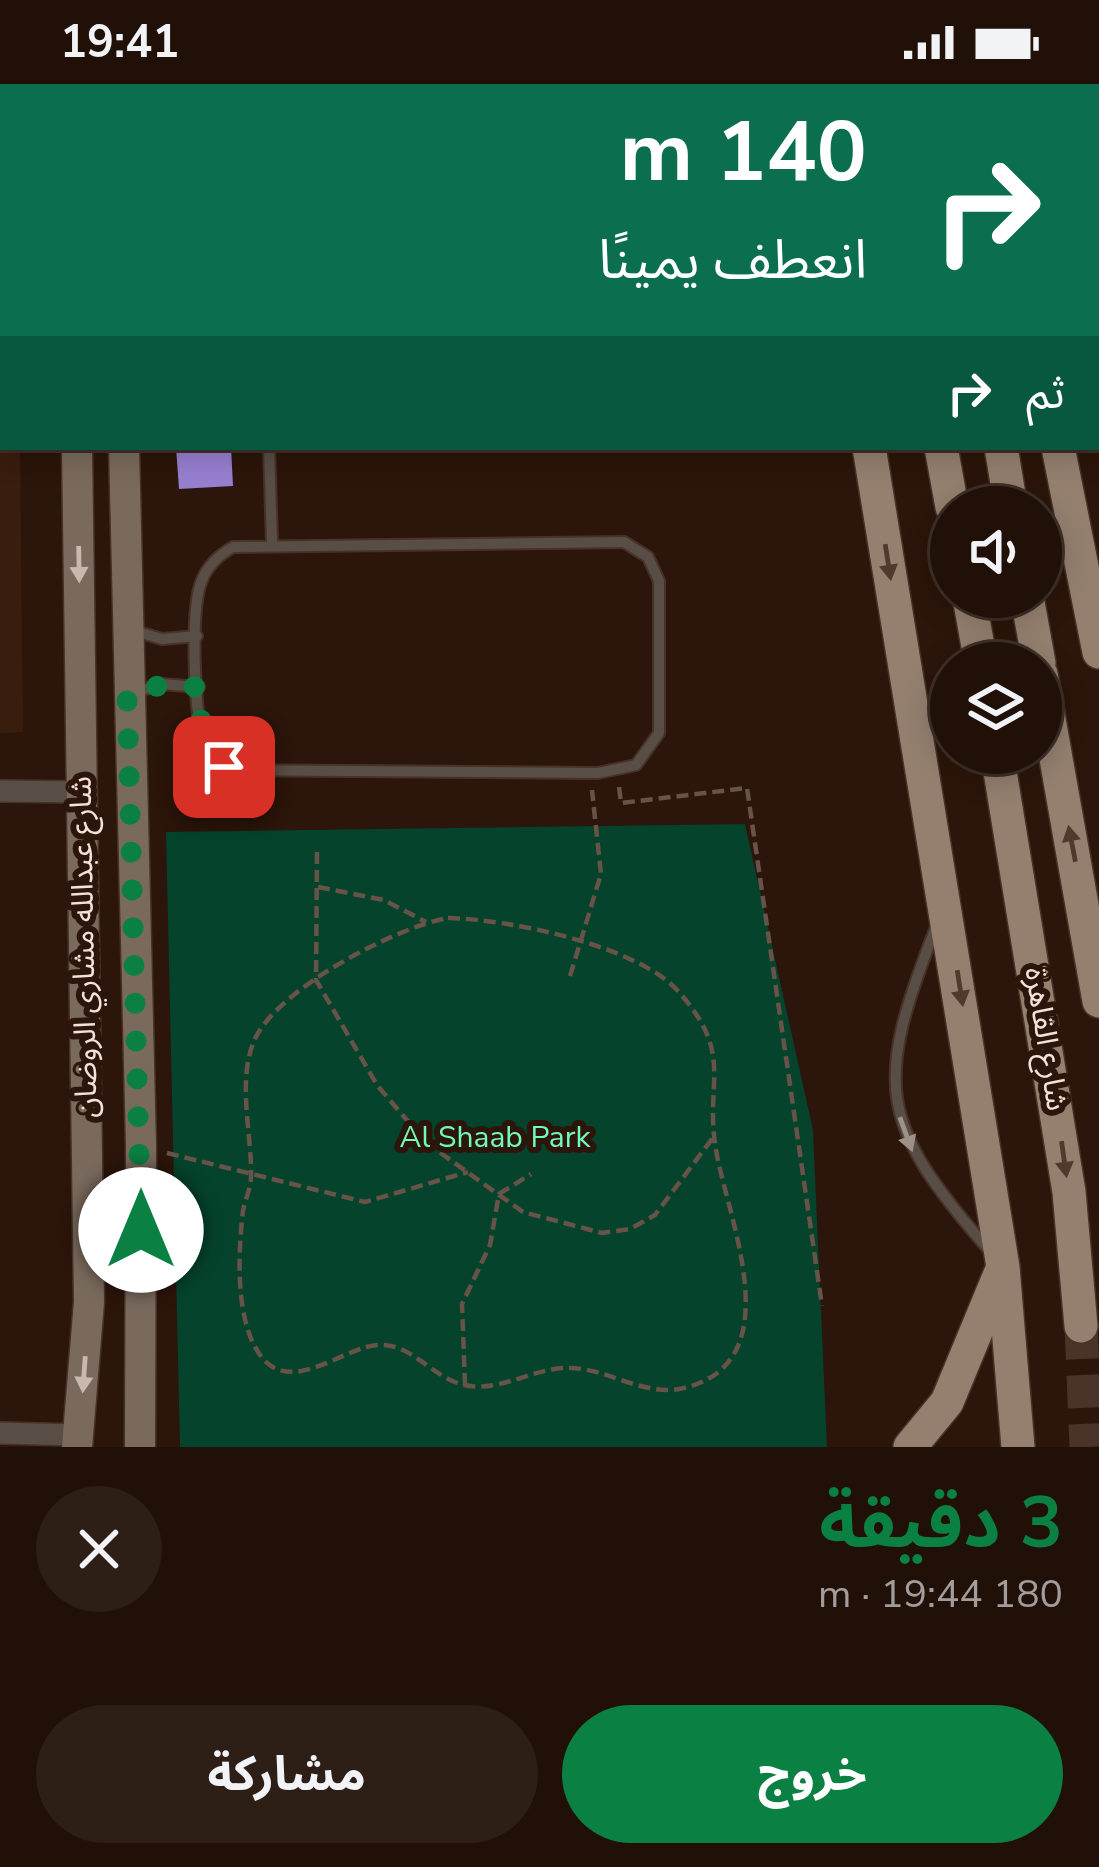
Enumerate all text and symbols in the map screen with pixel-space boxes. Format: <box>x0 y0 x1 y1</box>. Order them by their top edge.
text: 19:41 <box>60 12 179 73</box>
text: 140 m <box>619 95 867 210</box>
icon: right <box>909 132 1065 288</box>
text: انعطف يمينًا <box>598 223 867 297</box>
icon: right <box>936 360 1002 426</box>
text: ثم <box>1026 363 1065 424</box>
map controls <box>930 486 1062 774</box>
button: sound <box>930 486 1062 618</box>
one-way arrow <box>880 544 898 582</box>
one-way arrow <box>69 546 88 584</box>
button: layers <box>930 642 1062 774</box>
pin <box>173 716 275 818</box>
icon: arrive <box>191 734 257 800</box>
street label: شارع عبدالله مشاري الروضان <box>61 776 109 1118</box>
one-way arrow <box>1062 825 1081 863</box>
street label: شارع القاهرة <box>1013 964 1078 1114</box>
one-way arrow <box>952 970 970 1008</box>
park label: Al Shaab Park <box>400 1117 591 1158</box>
one-way arrow <box>898 1117 916 1153</box>
one-way arrow <box>1055 1140 1074 1178</box>
position arrow <box>78 1167 204 1293</box>
one-way arrow <box>74 1356 93 1393</box>
text: 3 دقيقة <box>819 1474 1063 1572</box>
button: close <box>36 1486 162 1612</box>
text: 180 m · 19:44 <box>818 1568 1063 1621</box>
button: مشاركة <box>36 1705 538 1843</box>
button: خروج <box>562 1705 1063 1843</box>

